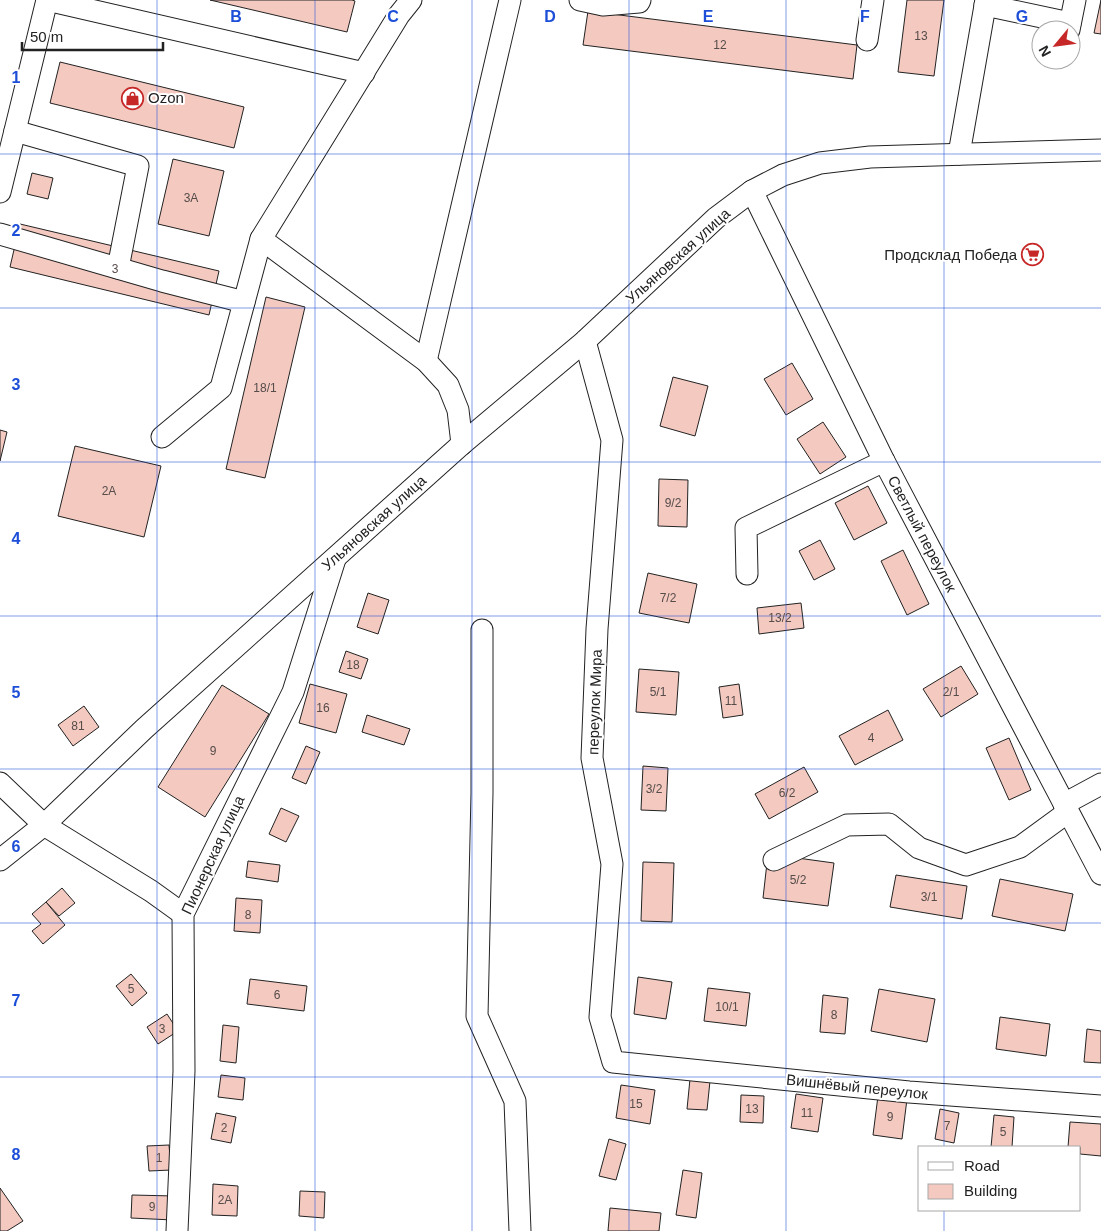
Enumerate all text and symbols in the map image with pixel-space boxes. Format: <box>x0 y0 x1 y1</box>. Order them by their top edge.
text: B <box>230 8 242 25</box>
text: C <box>387 8 399 25</box>
text: D <box>544 8 556 25</box>
text: E <box>703 8 714 25</box>
text: F <box>860 8 870 25</box>
text: G <box>1016 8 1028 25</box>
scale bar <box>22 20 164 52</box>
north arrow <box>1031 20 1081 70</box>
text: 50 m <box>30 28 63 45</box>
house number: 13 <box>914 29 928 43</box>
house number: 12 <box>713 38 727 52</box>
text: N <box>1035 43 1054 60</box>
text: 1 <box>12 69 21 86</box>
shop icon: Ozon <box>120 86 144 110</box>
place label: Ozon <box>148 89 184 106</box>
house number: 3А <box>184 191 198 205</box>
street label: Ульяновская улица <box>622 204 734 307</box>
text: 2 <box>12 222 21 239</box>
supermarket icon: Продсклад Победа <box>1021 243 1045 267</box>
place label: Продсклад Победа <box>884 246 1018 263</box>
house number: 3 <box>112 262 119 276</box>
text: 3 <box>12 376 21 393</box>
house number: 18/1 <box>253 381 277 395</box>
street label: Ульяновская улица <box>318 471 430 574</box>
street label: Светлый переулок <box>885 473 960 595</box>
house number: 2А <box>102 484 116 498</box>
house number: 9/2 <box>665 496 682 510</box>
text: 4 <box>12 530 21 547</box>
house number: 7/2 <box>660 591 677 605</box>
house number: 13/2 <box>768 611 792 625</box>
street label: переулок Мира <box>584 648 605 755</box>
house number: 18 <box>346 658 360 672</box>
text: 5 <box>12 684 21 701</box>
house number: 5/1 <box>650 685 667 699</box>
house number: 2/1 <box>943 685 960 699</box>
house number: 11 <box>725 694 738 708</box>
house number: 16 <box>316 701 330 715</box>
house number: 81 <box>71 719 85 733</box>
house number: 4 <box>868 731 875 745</box>
house number: 9 <box>210 744 217 758</box>
house number: 3/2 <box>646 782 663 796</box>
house number: 6/2 <box>779 786 796 800</box>
street label: Пионерская улица <box>178 792 248 917</box>
text: 6 <box>12 838 21 855</box>
house number: 5/2 <box>790 873 807 887</box>
house number: 3/1 <box>921 890 938 904</box>
house number: 8 <box>245 908 252 922</box>
house number: 5 <box>128 982 135 996</box>
house number: 6 <box>274 988 281 1002</box>
text: 7 <box>12 992 21 1009</box>
house number: 10/1 <box>715 1000 739 1014</box>
house number: 8 <box>831 1008 838 1022</box>
house number: 3 <box>159 1022 166 1036</box>
street label: Вишнёвый переулок <box>785 1071 929 1102</box>
house number: 15 <box>629 1097 643 1111</box>
house number: 13 <box>745 1102 759 1116</box>
house number: 11 <box>801 1106 814 1120</box>
house number: 9 <box>887 1110 894 1124</box>
house number: 7 <box>944 1119 951 1133</box>
house number: 2 <box>221 1121 228 1135</box>
house number: 5 <box>1000 1125 1007 1139</box>
text: 8 <box>12 1146 21 1163</box>
legend <box>918 1146 1081 1211</box>
house number: 1 <box>156 1151 163 1165</box>
text: Road <box>964 1157 1000 1174</box>
text: Building <box>964 1182 1017 1199</box>
house number: 2А <box>218 1193 232 1207</box>
house number: 9 <box>149 1200 156 1214</box>

